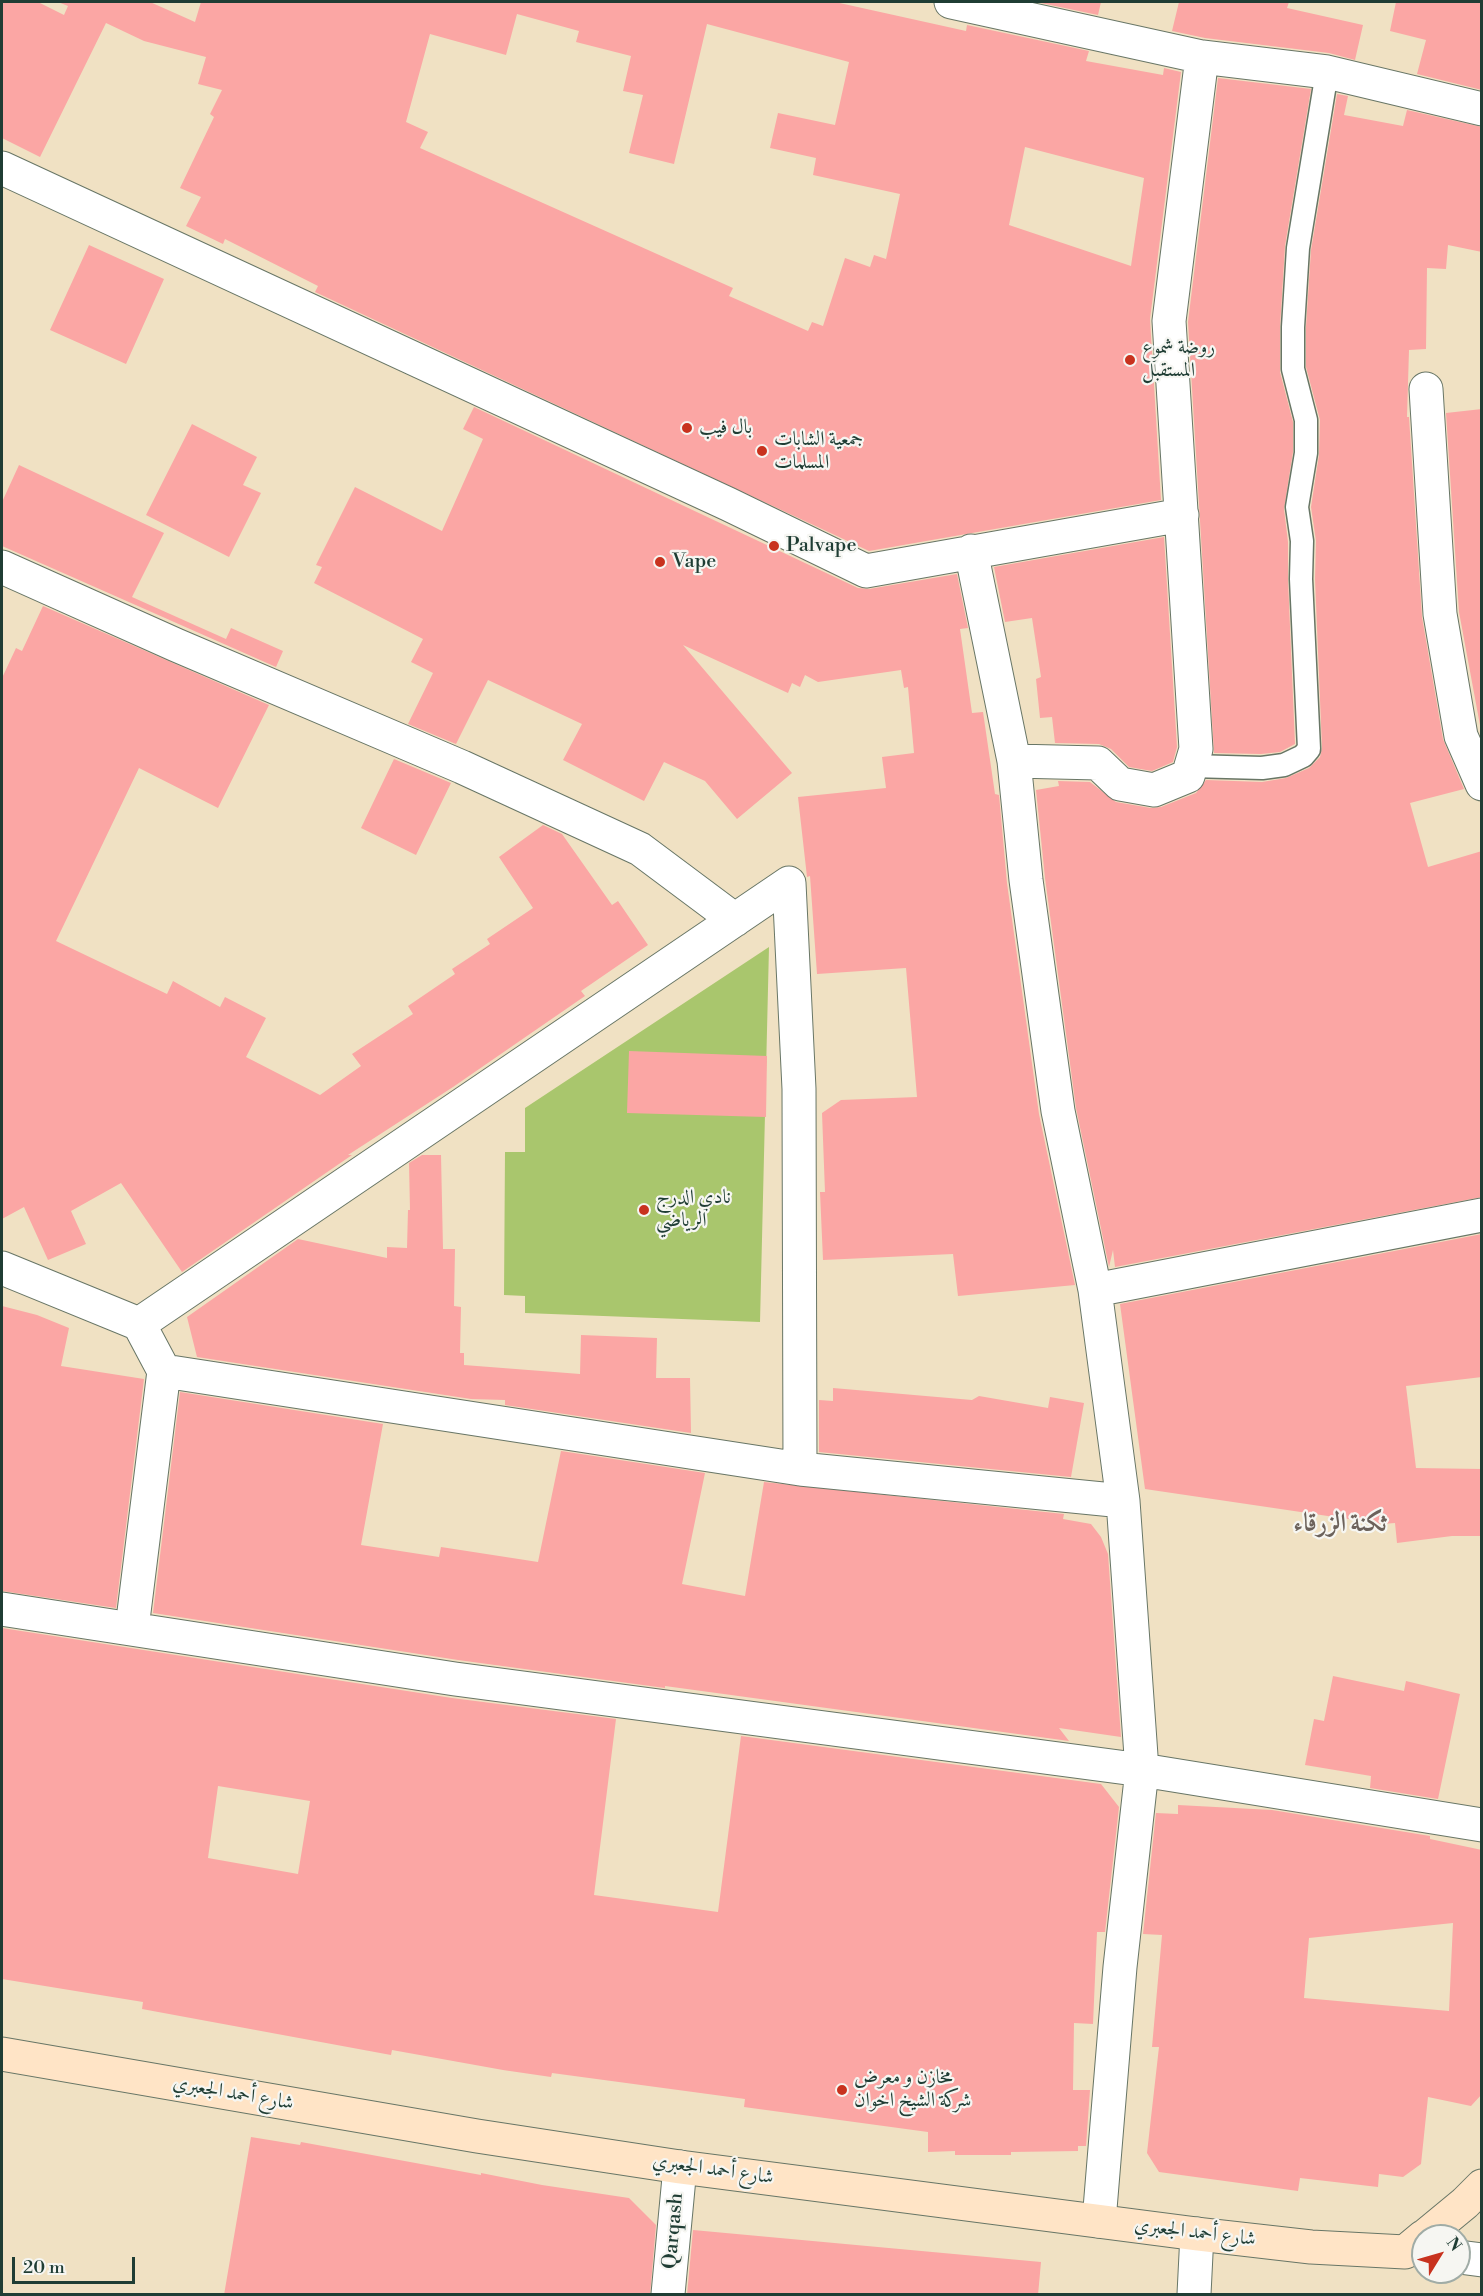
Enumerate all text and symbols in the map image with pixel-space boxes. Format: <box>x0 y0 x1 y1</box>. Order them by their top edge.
place label: روضة شموع المستقبل <box>1142 336 1215 383</box>
marker: روضة شموع المستقبل <box>1123 353 1137 367</box>
place label: بال فيب <box>699 416 752 440</box>
marker: بال فيب <box>680 421 694 435</box>
place label: جمعية الشابات المسلمات <box>774 428 863 475</box>
marker: جمعية الشابات المسلمات <box>755 444 769 458</box>
place label: Palvape <box>786 534 856 558</box>
marker: Palvape <box>767 539 781 553</box>
place label: Vape <box>672 550 716 574</box>
marker: Vape <box>653 555 667 569</box>
place label: نادي الدرج الرياضي <box>656 1186 731 1233</box>
marker: نادي الدرج الرياضي <box>637 1203 651 1217</box>
district label: ثكنة الزرقاء <box>1293 1509 1387 1541</box>
place label: مخازن و معرض شركة الشيخ اخوان <box>854 2066 971 2113</box>
street label: شارع أحمد الجعبري <box>171 2072 295 2116</box>
marker: مخازن و معرض شركة الشيخ اخوان <box>835 2083 849 2097</box>
street label: شارع أحمد الجعبري <box>651 2150 775 2190</box>
street label: Qarqash <box>659 2192 689 2270</box>
street label: شارع أحمد الجعبري <box>1133 2214 1257 2252</box>
north arrow <box>1411 2224 1471 2284</box>
text: N <box>1442 2233 1466 2255</box>
scale bar <box>15 2245 138 2283</box>
text: 20 m <box>23 2256 65 2279</box>

